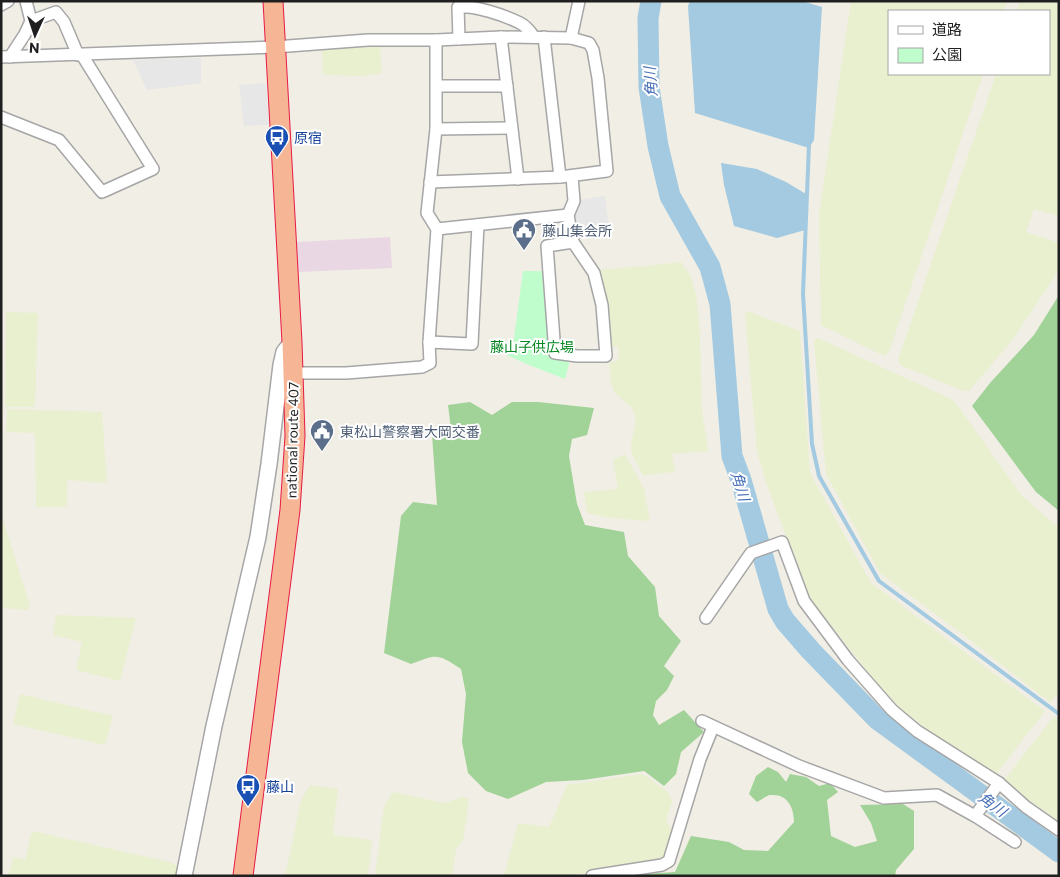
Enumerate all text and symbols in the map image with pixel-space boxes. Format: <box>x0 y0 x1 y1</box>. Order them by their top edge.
north arrow <box>10 10 60 60</box>
legend <box>888 10 1050 75</box>
text: 道路 <box>932 20 962 38</box>
text: N <box>29 40 40 57</box>
text: 公園 <box>932 45 962 63</box>
water label: 角川 <box>640 64 660 98</box>
bus stop icon: 原宿 <box>264 124 290 158</box>
place label: 原宿 <box>294 129 322 146</box>
public building icon: 藤山集会所 <box>511 217 537 251</box>
place label: 藤山集会所 <box>542 222 612 239</box>
park label: 藤山子供広場 <box>490 338 574 355</box>
street label: national route 407 <box>282 381 302 499</box>
public building icon: 東松山警察署大岡交番 <box>309 418 335 452</box>
place label: 東松山警察署大岡交番 <box>340 423 480 440</box>
water label: 角川 <box>728 469 755 505</box>
bus stop icon: 藤山 <box>235 773 261 807</box>
place label: 藤山 <box>266 778 294 795</box>
water label: 角川 <box>976 788 1012 821</box>

